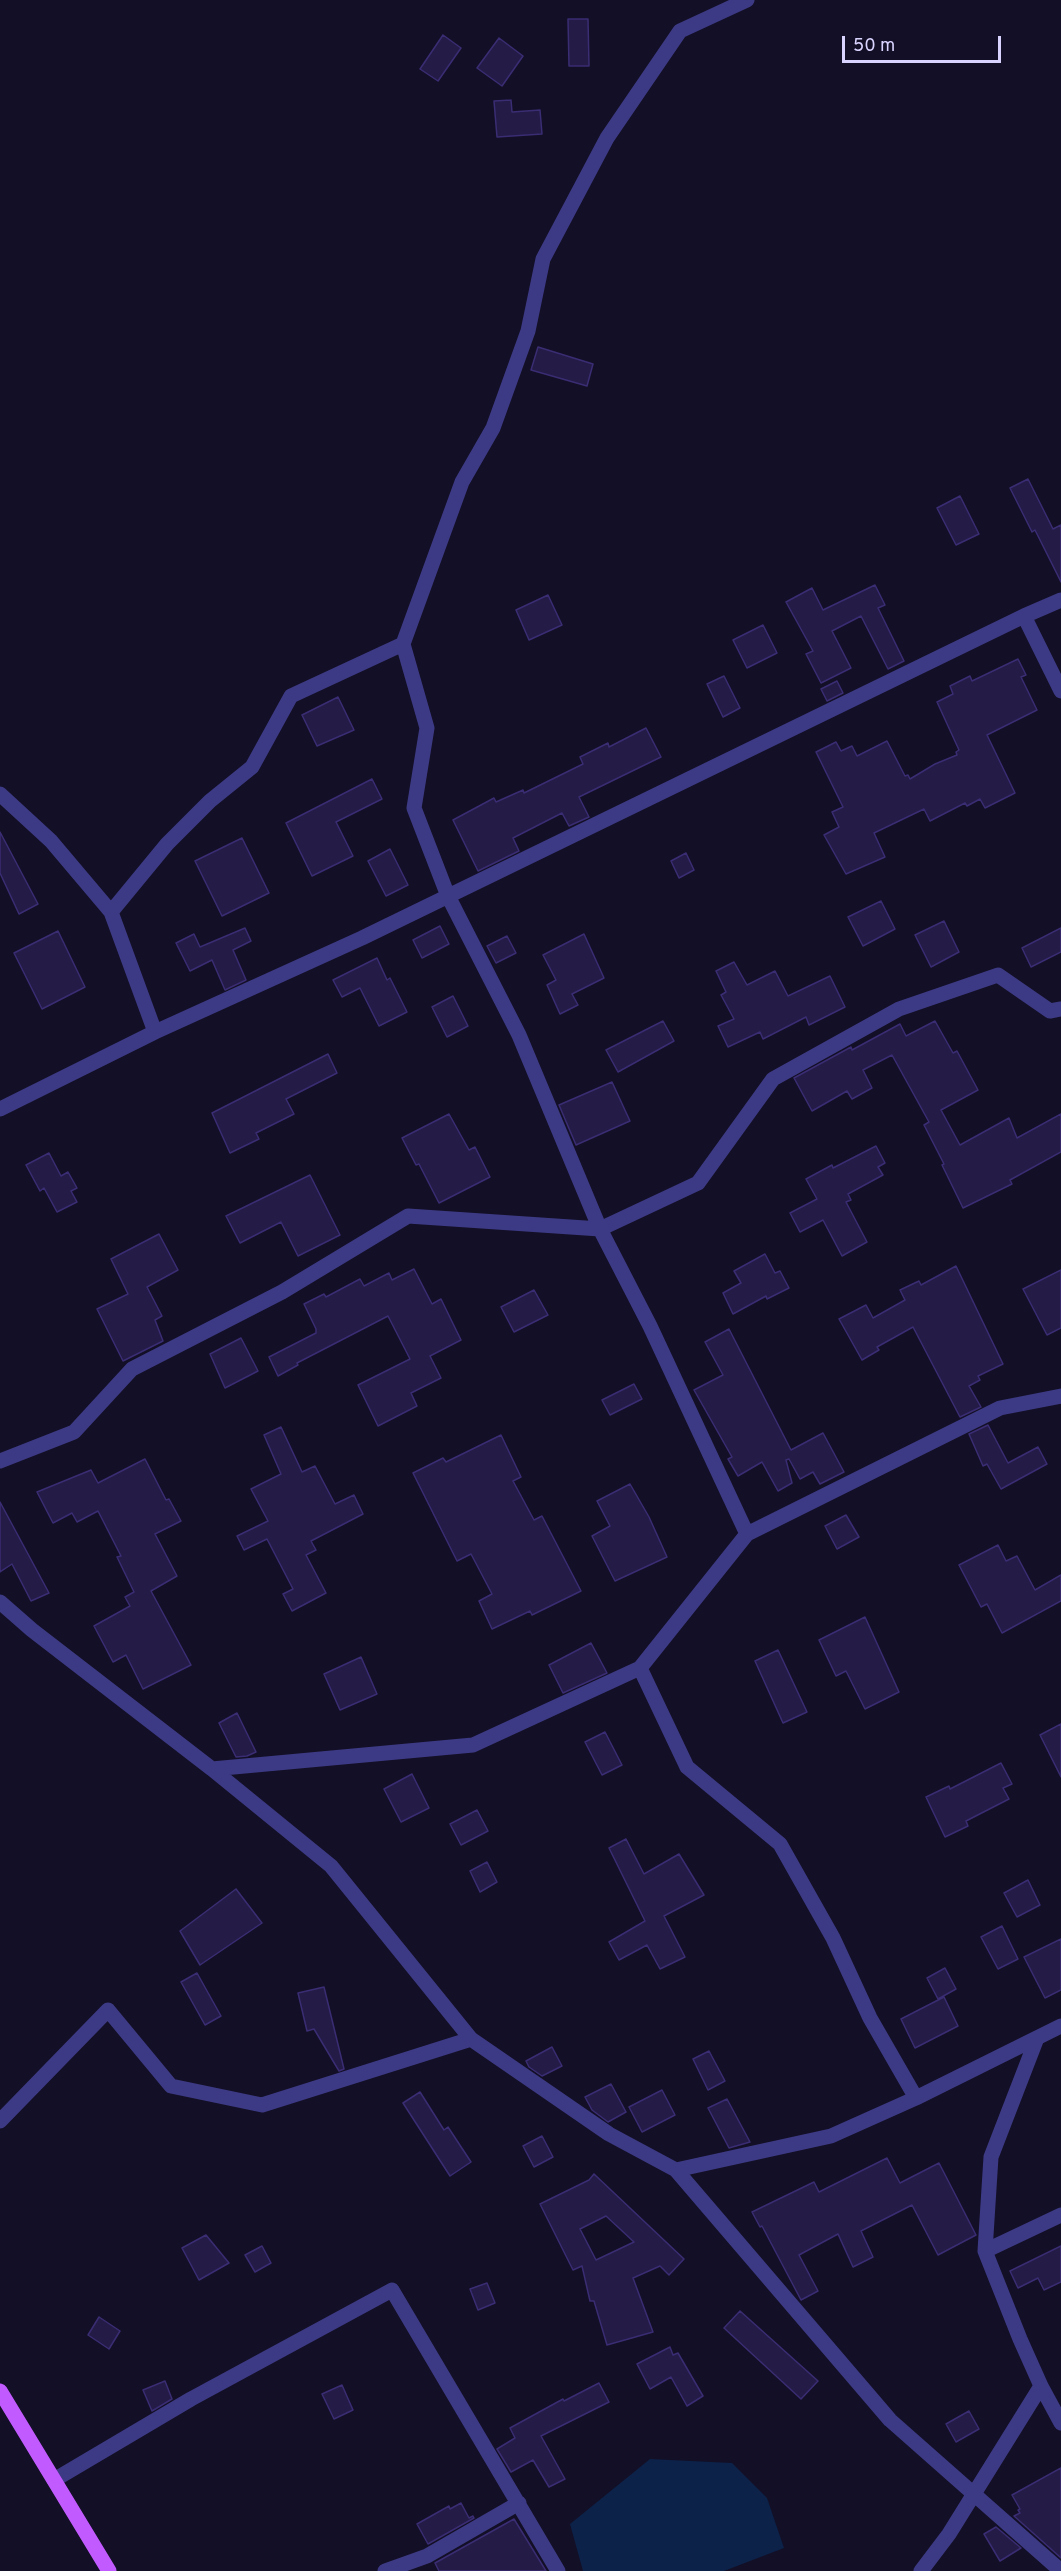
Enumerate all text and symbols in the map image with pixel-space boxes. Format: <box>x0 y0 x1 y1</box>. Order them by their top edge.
scale bar <box>845 24 1004 62</box>
text: 50 m <box>853 35 895 58</box>

